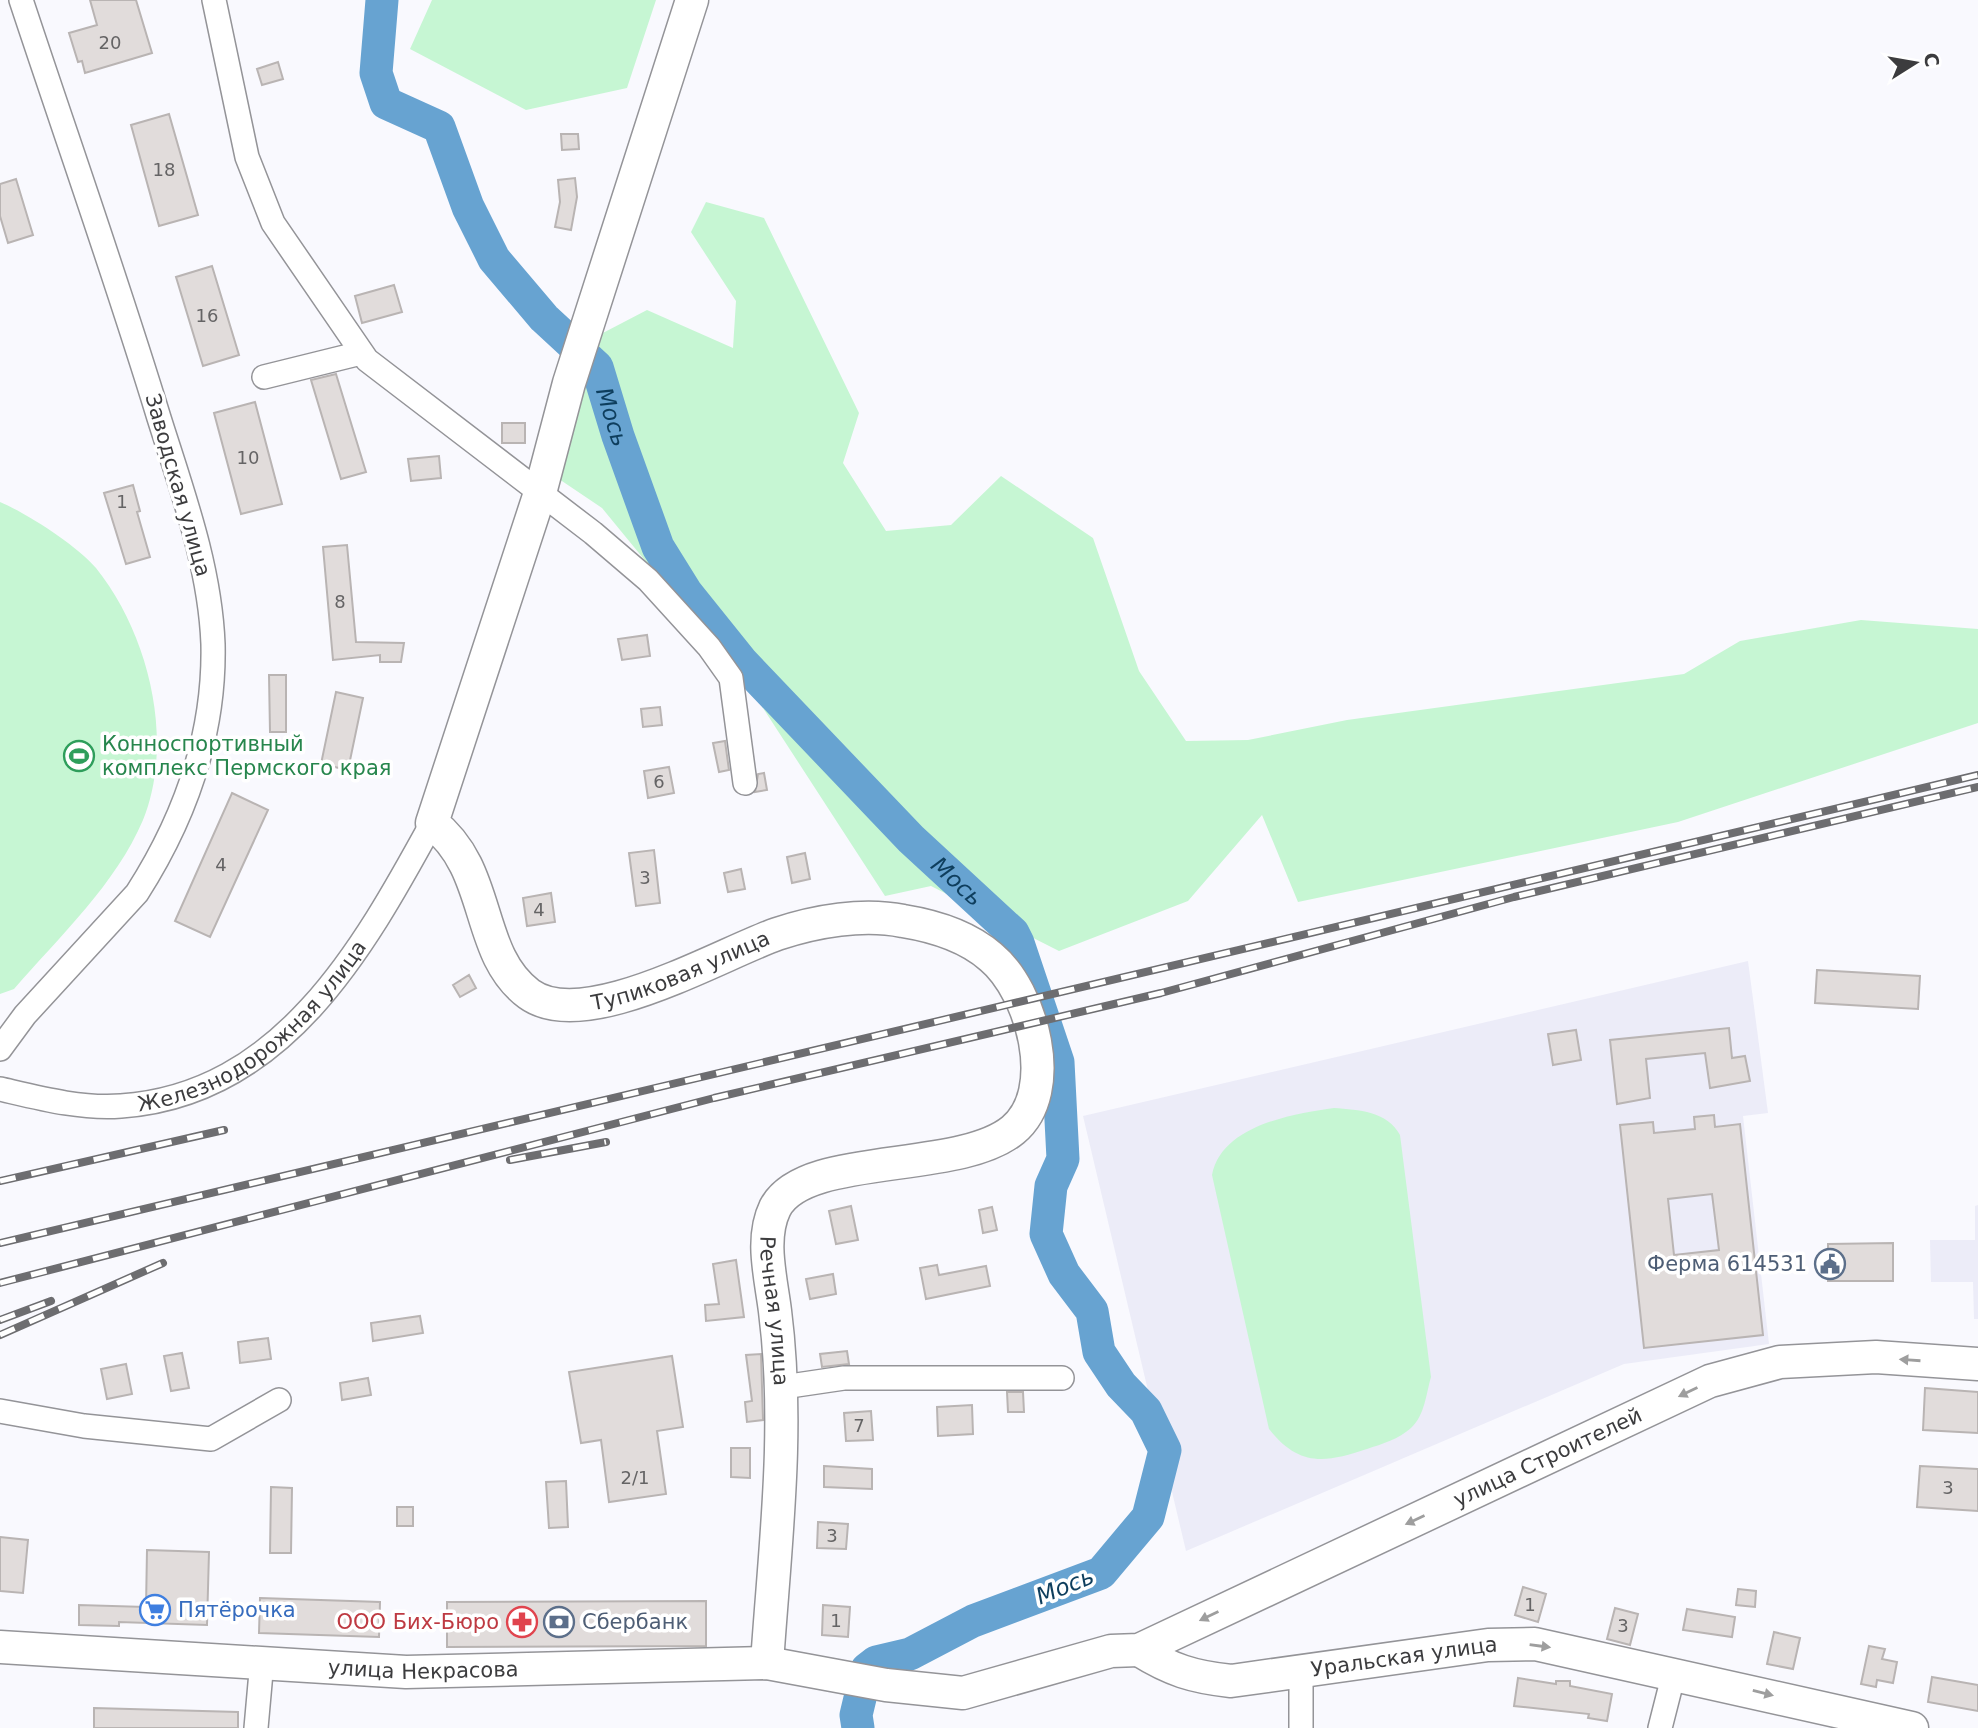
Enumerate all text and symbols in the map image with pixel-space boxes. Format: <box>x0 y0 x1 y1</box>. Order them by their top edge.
north arrow <box>1880 28 1950 98</box>
house number: 20 <box>99 32 121 53</box>
text: С <box>1920 51 1944 69</box>
house number: 18 <box>153 159 175 180</box>
house number: 16 <box>196 305 218 326</box>
water label: Мось <box>591 384 634 450</box>
street label: Заводская улица <box>140 391 216 579</box>
house number: 10 <box>237 447 259 468</box>
house number: 1 <box>116 491 128 512</box>
house number: 8 <box>334 591 346 612</box>
place label: Конноспортивный комплекс Пермского края <box>102 732 391 780</box>
sports icon: Конноспортивный комплекс Пермского края <box>62 739 96 773</box>
house number: 6 <box>653 771 665 792</box>
water label: Мось <box>926 852 988 911</box>
house number: 4 <box>215 854 227 875</box>
house number: 3 <box>639 867 651 888</box>
house number: 4 <box>533 899 545 920</box>
street label: Тупиковая улица <box>588 926 773 1015</box>
street label: Железнодорожная улица <box>136 936 371 1116</box>
street label: Речная улица <box>755 1236 793 1386</box>
public building icon: Ферма 614531 <box>1813 1247 1847 1281</box>
place label: Ферма 614531 <box>1647 1252 1807 1276</box>
one-way arrow <box>1899 1354 1921 1365</box>
one-way arrow <box>1678 1387 1698 1398</box>
street label: улица Строителей <box>1450 1403 1646 1512</box>
house number: 7 <box>853 1415 865 1436</box>
house number: 2/1 <box>621 1467 649 1488</box>
house number: 3 <box>1942 1477 1954 1498</box>
one-way arrow <box>1405 1514 1425 1526</box>
house number: 3 <box>826 1525 838 1546</box>
water label: Мось <box>1032 1563 1098 1609</box>
supermarket icon: Пятёрочка <box>138 1593 172 1627</box>
house number: 1 <box>1524 1594 1536 1615</box>
place label: Пятёрочка <box>178 1598 296 1622</box>
pharmacy icon: ООО Бих-Бюро <box>505 1605 539 1639</box>
bank icon: Сбербанк <box>542 1605 576 1639</box>
place label: ООО Бих-Бюро <box>336 1610 499 1634</box>
place label: Сбербанк <box>582 1610 688 1634</box>
house number: 1 <box>830 1610 842 1631</box>
one-way arrow <box>1199 1611 1219 1622</box>
house number: 3 <box>1617 1615 1629 1636</box>
street label: Уральская улица <box>1309 1633 1498 1682</box>
one-way arrow <box>1529 1641 1551 1652</box>
street label: улица Некрасова <box>327 1655 519 1684</box>
one-way arrow <box>1752 1688 1774 1699</box>

